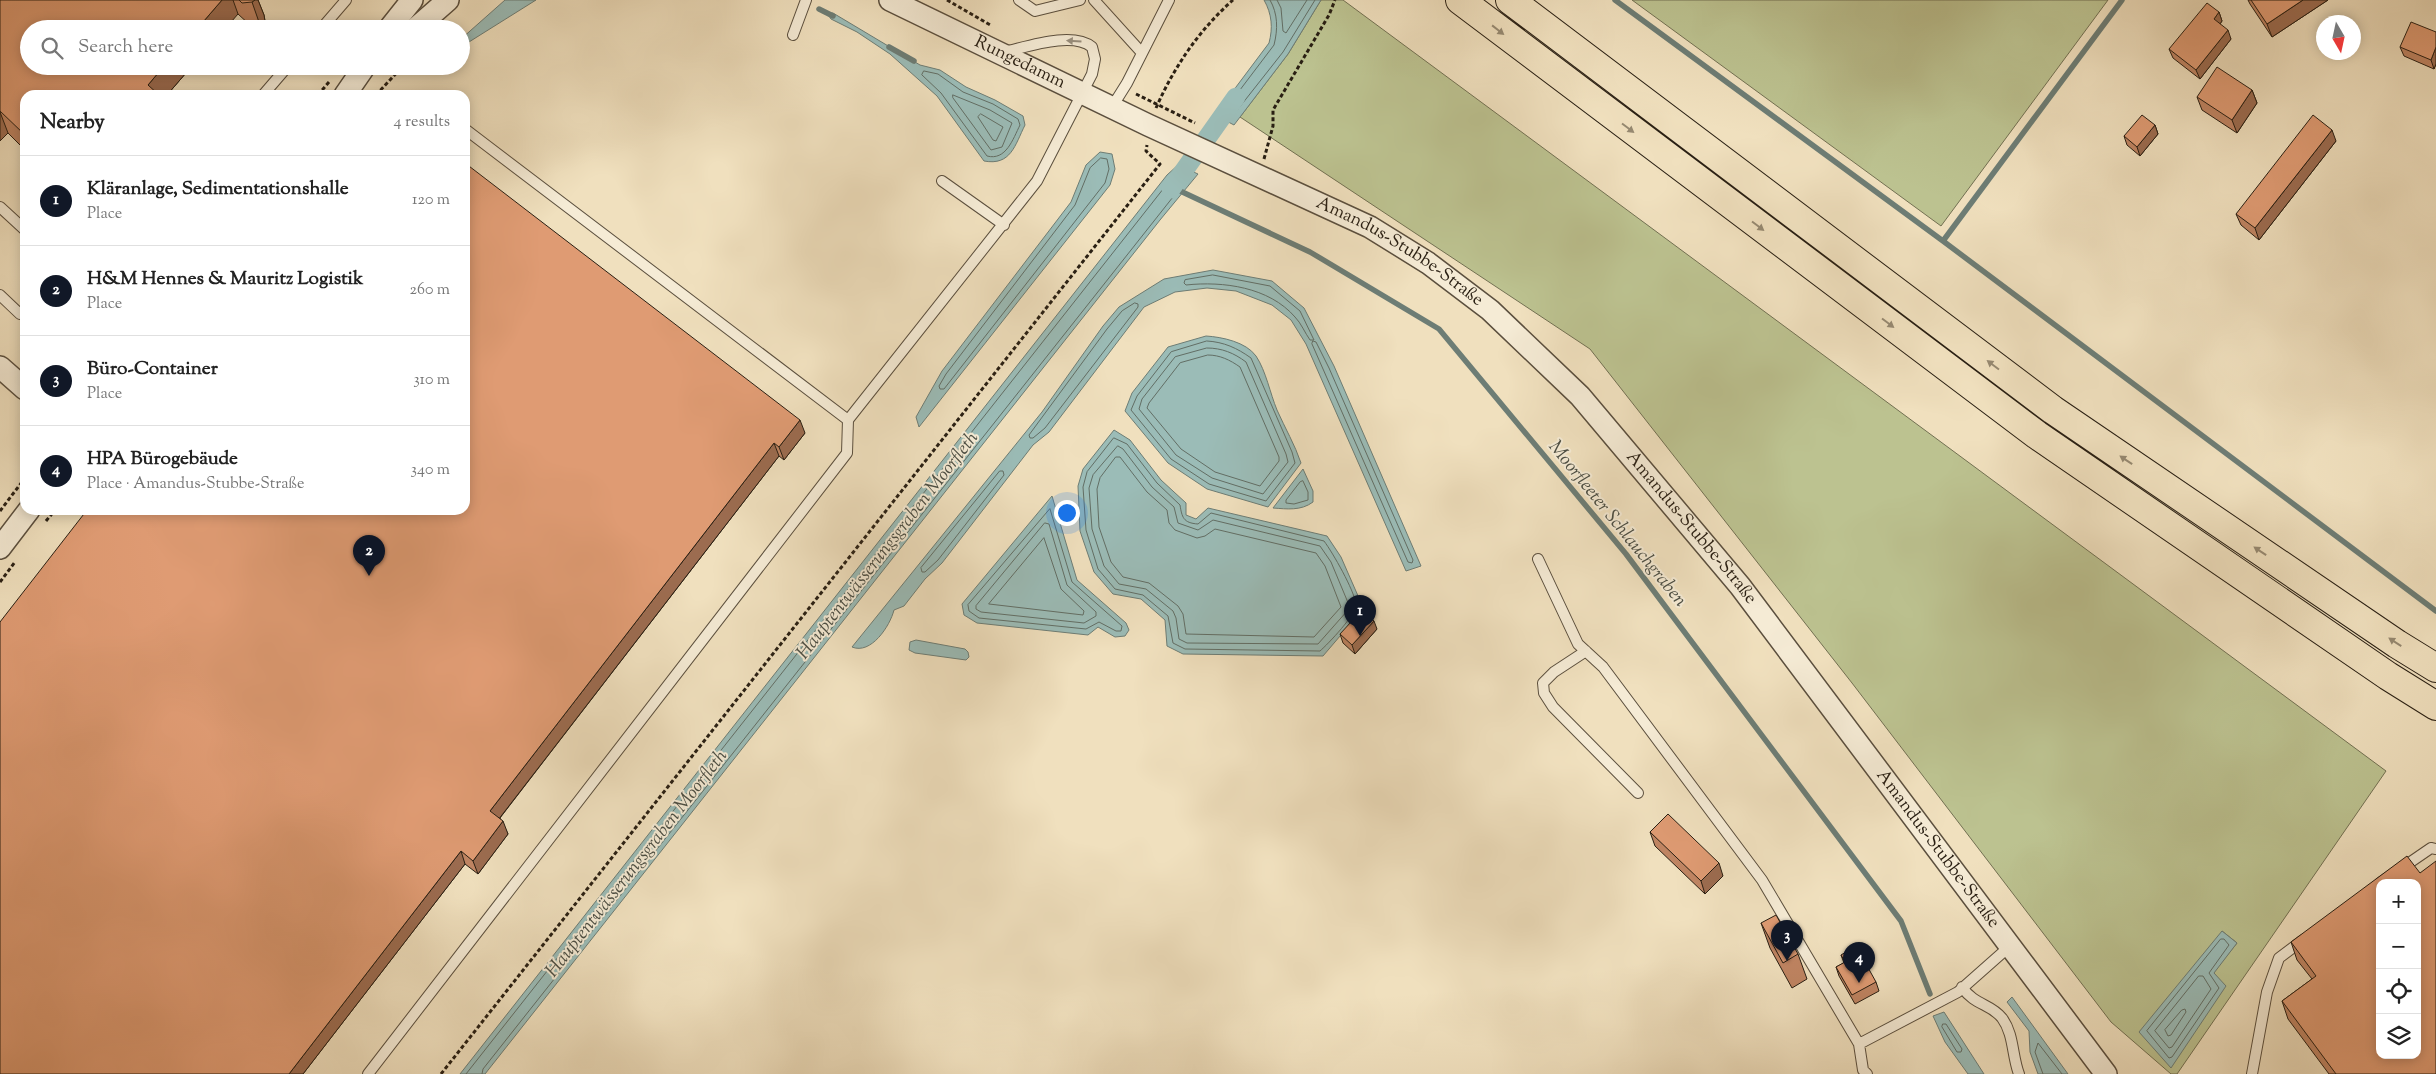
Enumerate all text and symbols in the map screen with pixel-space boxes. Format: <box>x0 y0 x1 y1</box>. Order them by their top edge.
north arrow <box>2316 15 2361 60</box>
search box <box>20 20 470 75</box>
one-way arrow <box>1492 24 1505 35</box>
street label: Rungedamm <box>970 30 1070 96</box>
icon: search <box>38 34 66 62</box>
text: Search here <box>78 34 173 61</box>
one-way arrow <box>1065 37 1081 45</box>
text: Nearby <box>40 108 105 138</box>
text: 4 results <box>394 111 450 134</box>
one-way arrow <box>1621 123 1635 133</box>
text: Kläranlage, Sedimentationshalle <box>87 176 349 203</box>
text: 1 <box>53 189 59 212</box>
text: 120 m <box>412 189 450 212</box>
street label: Amandus-Stubbe-Straße <box>1311 191 1489 313</box>
text: Place <box>87 203 122 226</box>
one-way arrow <box>1751 220 1764 231</box>
text: H&M Hennes & Mauritz Logistik <box>87 266 363 293</box>
text: 2 <box>52 279 60 302</box>
text: 260 m <box>409 279 450 302</box>
text: Place <box>87 293 122 316</box>
one-way arrow <box>1881 318 1894 329</box>
text: Büro-Container <box>87 356 218 383</box>
one-way arrow <box>1987 360 2000 370</box>
text: 3 <box>53 369 59 392</box>
text: 310 m <box>413 369 450 392</box>
text: Place <box>87 383 122 406</box>
water label: Hauptentwässerungsgraben Moorfleth <box>791 426 986 665</box>
water label: Moorfleeter Schlauchgraben <box>1541 435 1693 613</box>
text: HPA Bürogebäude <box>87 446 238 473</box>
street label: Amandus-Stubbe-Straße <box>1619 446 1763 610</box>
one-way arrow <box>2119 455 2132 464</box>
text: 4 <box>52 459 60 482</box>
text: 340 m <box>411 459 450 482</box>
text: Place · Amandus-Stubbe-Straße <box>87 473 304 496</box>
your location <box>1054 500 1080 526</box>
pin: 2 <box>353 535 385 576</box>
one-way arrow <box>2253 546 2267 556</box>
pin: 1 <box>1344 595 1376 636</box>
one-way arrow <box>2388 637 2401 647</box>
water label: Hauptentwässerungsgraben Moorfleth <box>540 744 735 983</box>
street label: Amandus-Stubbe-Straße <box>1869 764 2006 934</box>
map controls <box>2376 879 2421 1059</box>
button: + <box>2376 879 2421 924</box>
pin: 3 <box>1771 920 1803 961</box>
button: − <box>2376 924 2421 969</box>
pin: 4 <box>1843 942 1875 983</box>
button: locate <box>2376 969 2421 1014</box>
button: layers <box>2376 1014 2421 1059</box>

